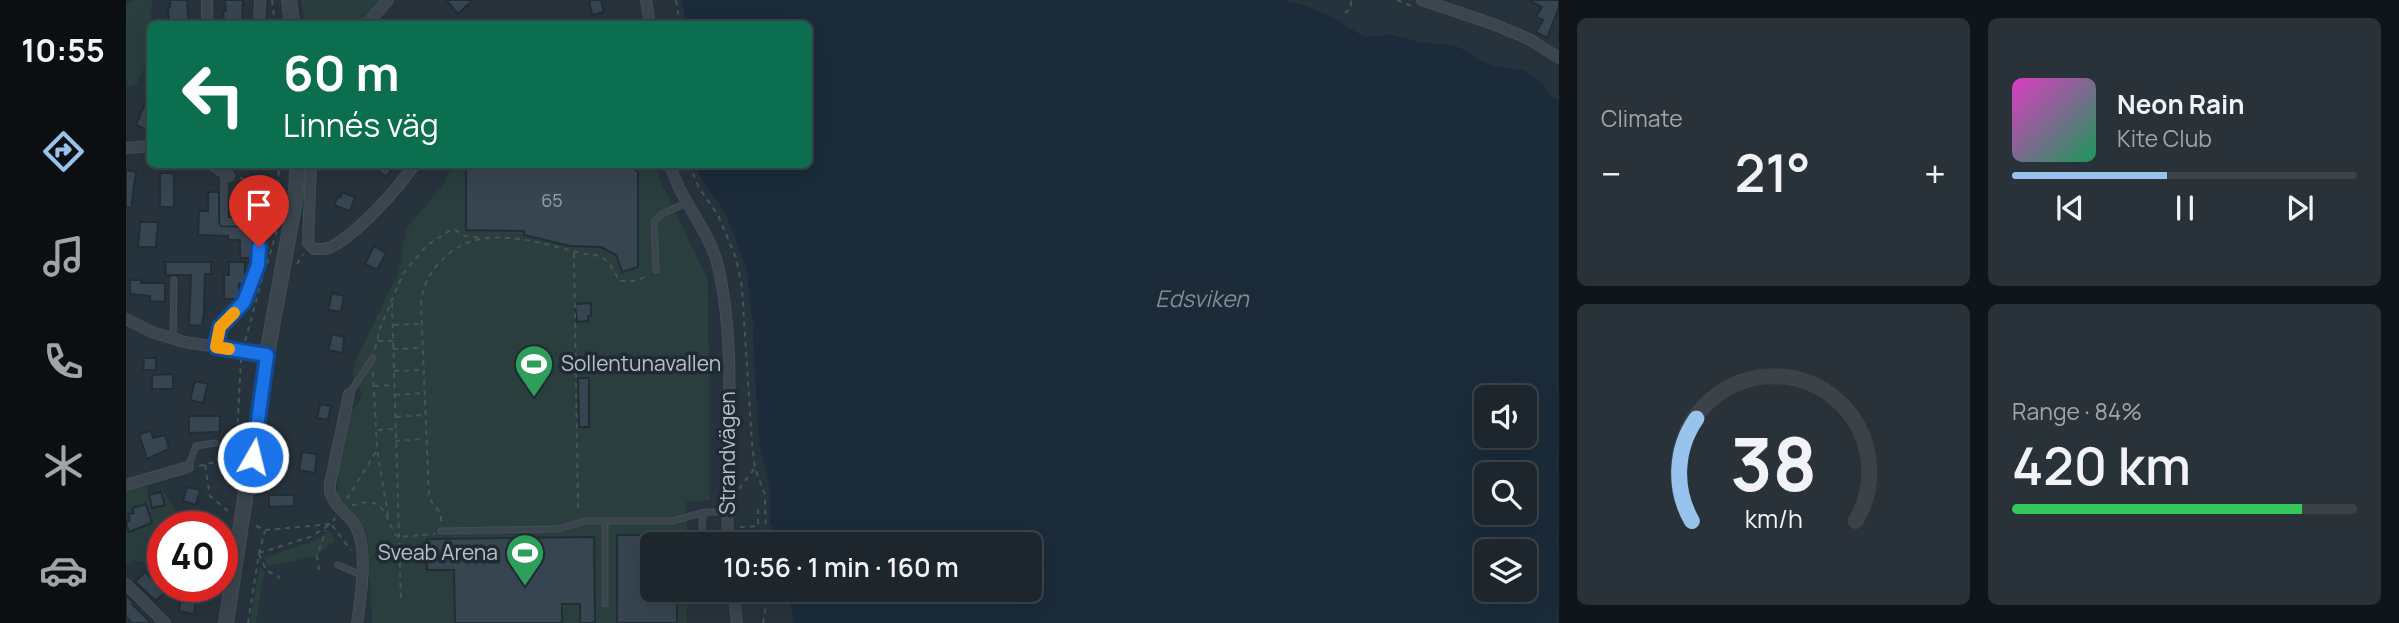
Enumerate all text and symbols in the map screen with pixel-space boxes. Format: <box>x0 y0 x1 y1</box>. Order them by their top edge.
text: 10:55 <box>21 28 105 72</box>
text: 60 m <box>283 39 400 106</box>
icon: left <box>168 49 259 140</box>
text: Neon Rain <box>2117 86 2245 122</box>
text: Climate <box>1601 102 1683 134</box>
text: Linnés väg <box>283 103 439 147</box>
text: Kite Club <box>2117 122 2212 154</box>
icon: directions <box>39 127 88 176</box>
text: 21° <box>1735 137 1811 208</box>
text: − <box>1601 147 1622 199</box>
text: + <box>1924 147 1946 199</box>
pin <box>229 175 289 247</box>
icon: arrive <box>240 186 278 224</box>
house number: 65 <box>541 188 563 212</box>
icon: previous <box>2051 189 2089 227</box>
icon: pause <box>2166 189 2204 227</box>
icon: next <box>2281 189 2319 227</box>
icon: music <box>39 232 88 281</box>
water label: Edsviken <box>1155 282 1250 314</box>
icon: phone <box>39 337 88 386</box>
sports icon: Sollentunavallen <box>513 343 555 398</box>
place label: Sollentunavallen <box>561 349 721 377</box>
map controls <box>1474 385 1537 602</box>
button: sound <box>1474 385 1537 448</box>
street label: Strandvägen <box>713 391 741 515</box>
text: Range · 84% <box>2012 395 2142 427</box>
text: 38 <box>1730 413 1817 513</box>
position arrow <box>216 420 290 494</box>
text: 420 km <box>2012 430 2191 501</box>
icon: climate <box>39 441 88 490</box>
button: search <box>1474 462 1537 525</box>
text: km/h <box>1744 500 1803 535</box>
speed limit sign: 40 <box>147 511 238 602</box>
sports icon: Sveab Arena <box>504 532 546 587</box>
place label: Sveab Arena <box>378 538 498 566</box>
button: layers <box>1474 539 1537 602</box>
icon: car <box>39 546 88 595</box>
text: 10:56 · 1 min · 160 m <box>723 549 959 585</box>

